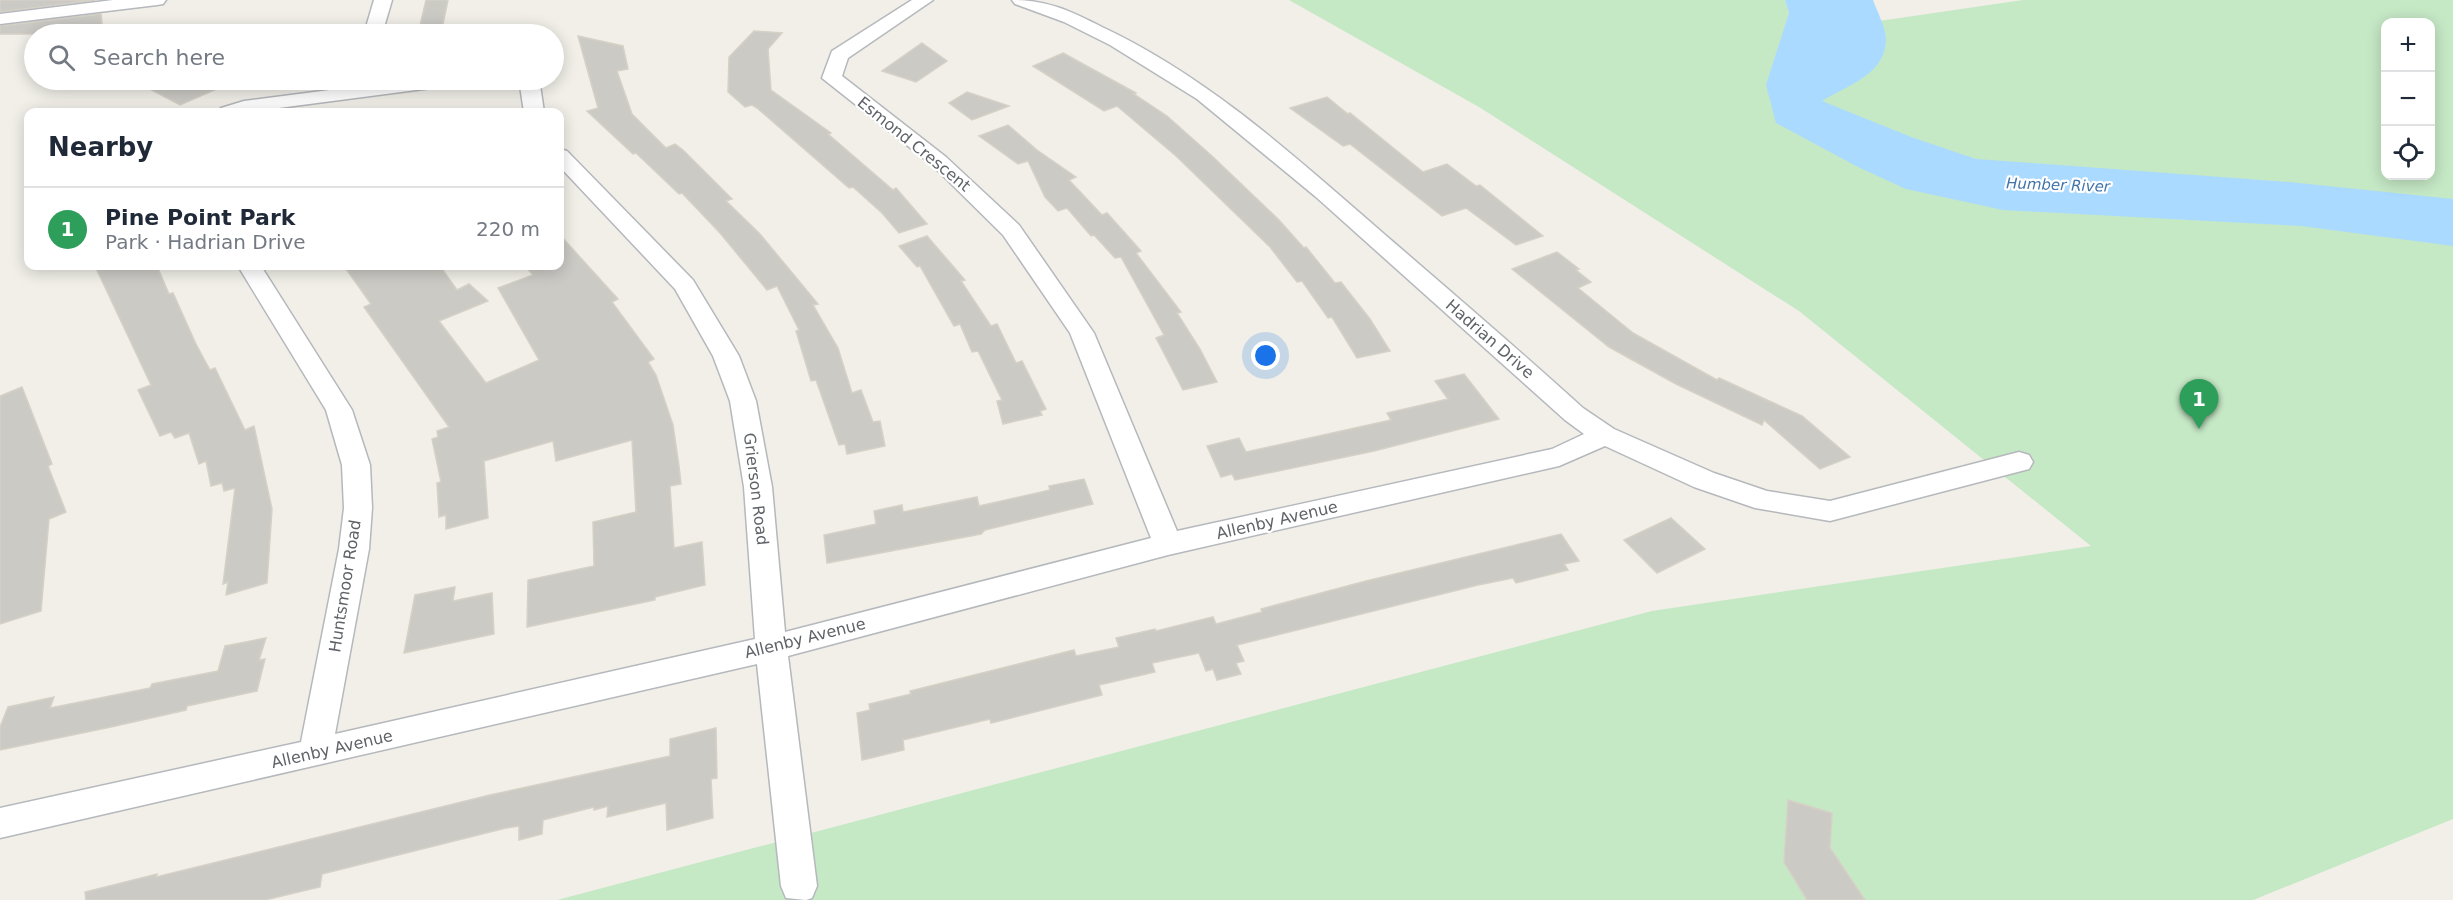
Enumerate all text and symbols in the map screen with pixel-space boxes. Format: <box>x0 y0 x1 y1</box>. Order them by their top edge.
map controls <box>2381 18 2435 180</box>
button: + <box>2381 18 2435 72</box>
search box <box>24 24 564 90</box>
icon: search <box>45 41 78 74</box>
text: Search here <box>93 45 225 70</box>
button: − <box>2381 72 2435 126</box>
street label: Esmond Crescent <box>854 93 974 195</box>
button: locate <box>2381 126 2435 180</box>
text: Nearby <box>48 132 153 162</box>
water label: Humber River <box>2006 174 2111 196</box>
text: Pine Point Park <box>105 205 295 230</box>
text: 1 <box>61 217 74 241</box>
text: 220 m <box>476 217 540 241</box>
text: Park · Hadrian Drive <box>105 230 306 254</box>
street label: Hadrian Drive <box>1442 296 1538 382</box>
your location <box>1251 341 1280 370</box>
pin: 1 <box>2180 380 2218 429</box>
street label: Grierson Road <box>740 432 772 546</box>
street label: Allenby Avenue <box>1214 497 1340 543</box>
street label: Huntsmoor Road <box>325 518 365 654</box>
street label: Allenby Avenue <box>743 614 867 662</box>
street label: Allenby Avenue <box>269 726 395 772</box>

